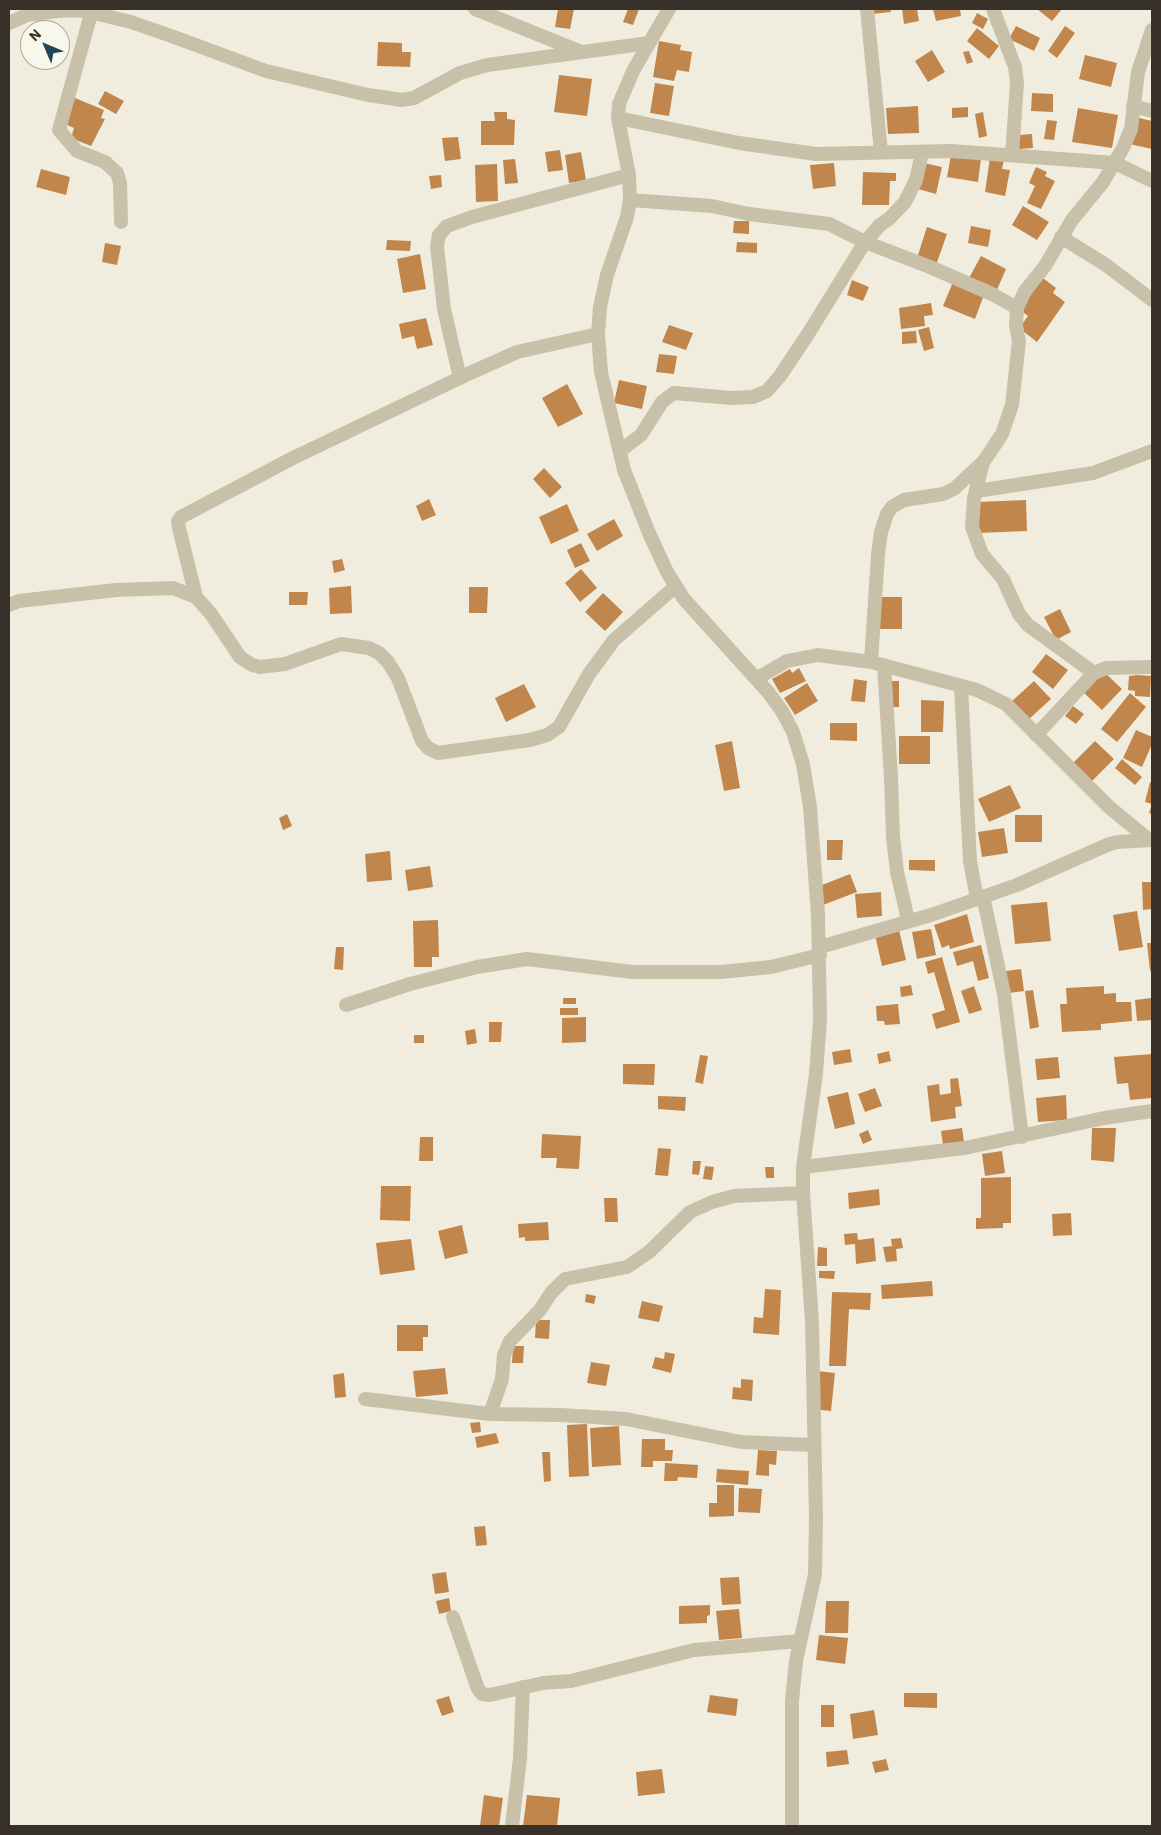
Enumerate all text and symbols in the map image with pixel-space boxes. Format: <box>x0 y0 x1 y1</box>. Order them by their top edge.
north arrow <box>20 20 70 70</box>
text: N <box>25 25 45 45</box>

